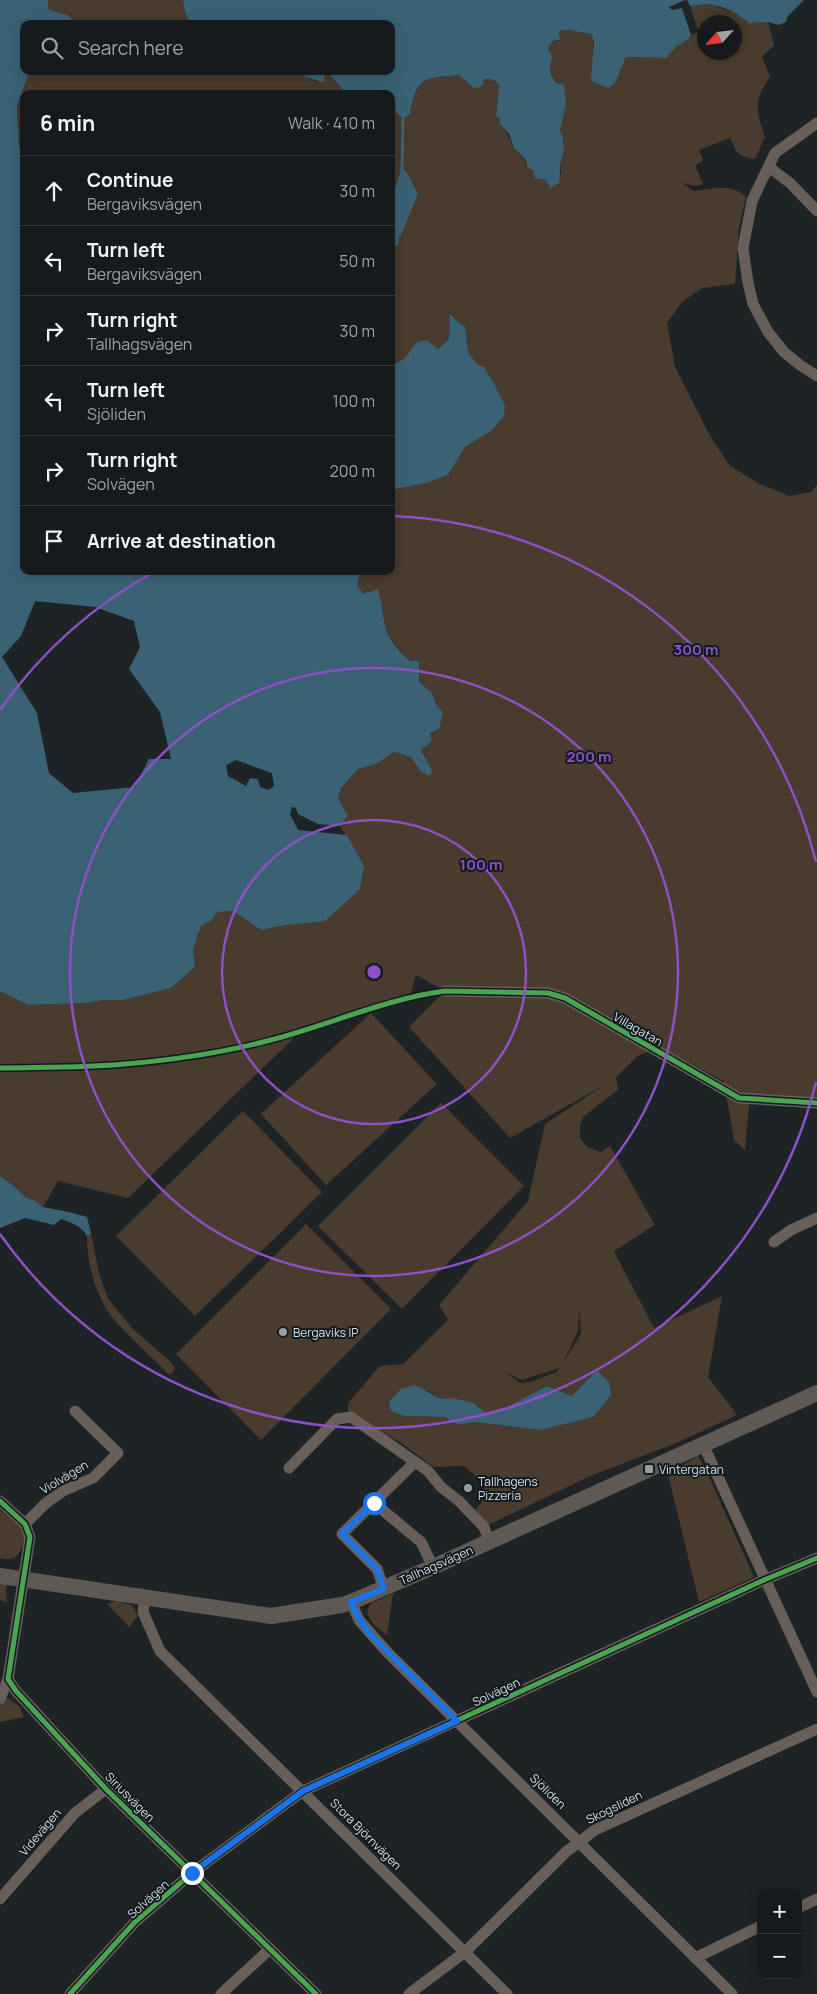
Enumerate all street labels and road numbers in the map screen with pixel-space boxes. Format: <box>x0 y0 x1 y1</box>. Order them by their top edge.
street label: Villagatan <box>610 1008 666 1050</box>
street label: Violvägen <box>37 1456 91 1498</box>
street label: Tallhagsvägen <box>396 1541 476 1589</box>
street label: Solvägen <box>469 1674 523 1710</box>
street label: Siriusvägen <box>101 1768 159 1826</box>
street label: Sjöliden <box>526 1770 570 1812</box>
street label: Skogsliden <box>583 1786 645 1828</box>
street label: Stora Björnvägen <box>327 1795 405 1873</box>
street label: Videvägen <box>15 1805 65 1859</box>
street label: Solvägen <box>123 1876 173 1922</box>

